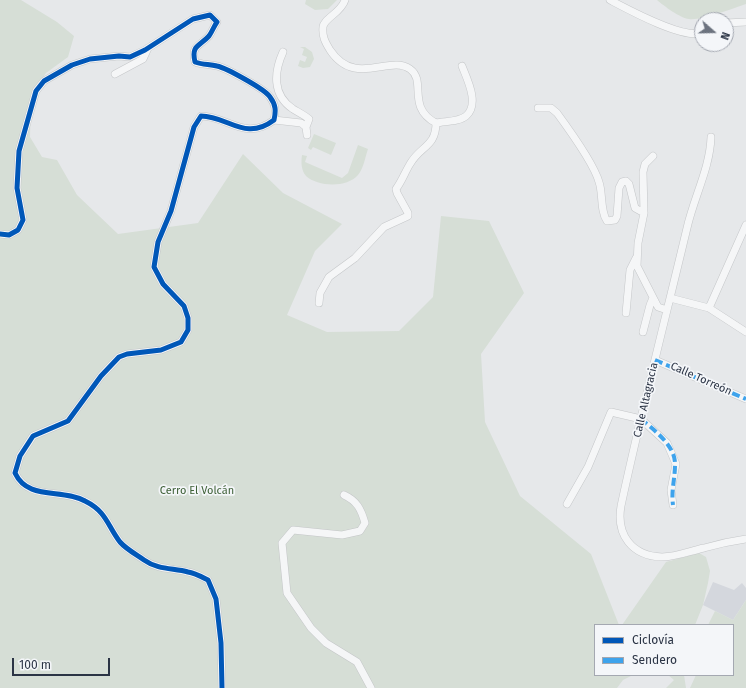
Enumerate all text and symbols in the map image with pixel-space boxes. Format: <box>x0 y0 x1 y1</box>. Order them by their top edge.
north arrow <box>694 12 734 52</box>
text: N <box>717 30 732 42</box>
street label: Calle Torreón <box>668 360 734 398</box>
street label: Calle Altagracia <box>631 361 661 439</box>
park label: Cerro El Volcán <box>160 484 234 498</box>
legend <box>594 624 734 676</box>
text: Ciclovía <box>632 633 674 647</box>
scale bar <box>14 650 112 676</box>
text: Sendero <box>632 653 677 667</box>
text: 100 m <box>19 658 51 672</box>

